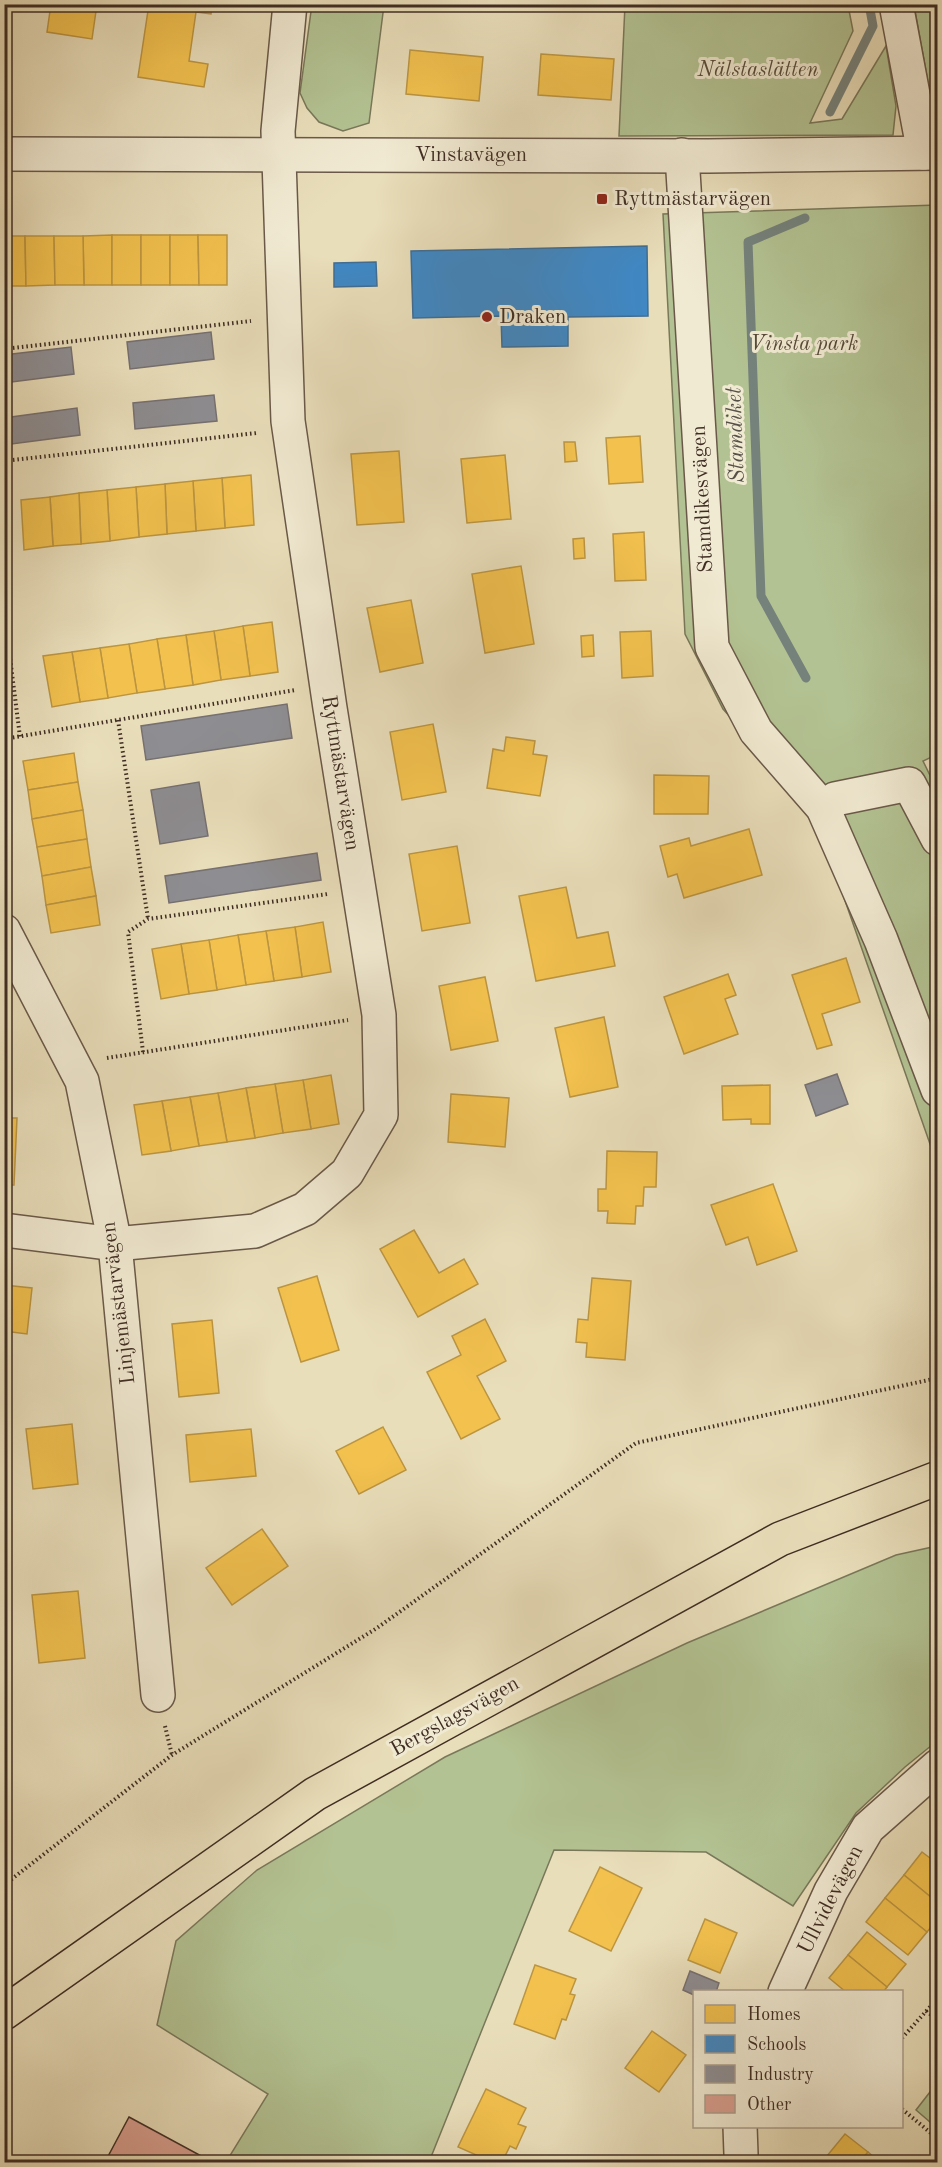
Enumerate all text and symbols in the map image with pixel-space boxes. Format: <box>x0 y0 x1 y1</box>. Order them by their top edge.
park label: Nälstaslätten <box>697 60 818 81</box>
street label: Vinstavägen <box>415 145 527 166</box>
place label: Ryttmästarvägen <box>614 189 771 210</box>
marker: Ryttmästarvägen <box>595 192 609 206</box>
place label: Draken <box>499 307 566 328</box>
marker: Draken <box>480 310 494 324</box>
park label: Vinsta park <box>750 334 858 355</box>
water label: Stamdiket <box>723 386 749 483</box>
street label: Stamdikesvägen <box>689 425 717 573</box>
street label: Ryttmästarvägen <box>317 694 363 852</box>
street label: Linjemästarvägen <box>99 1220 139 1386</box>
street label: Bergslagsvägen <box>387 1673 523 1761</box>
street label: Ullvidevägen <box>795 1842 867 1958</box>
legend <box>693 1990 903 2128</box>
text: Homes <box>747 2006 801 2024</box>
text: Schools <box>747 2036 807 2054</box>
text: Industry <box>747 2066 814 2084</box>
text: Other <box>747 2096 792 2114</box>

